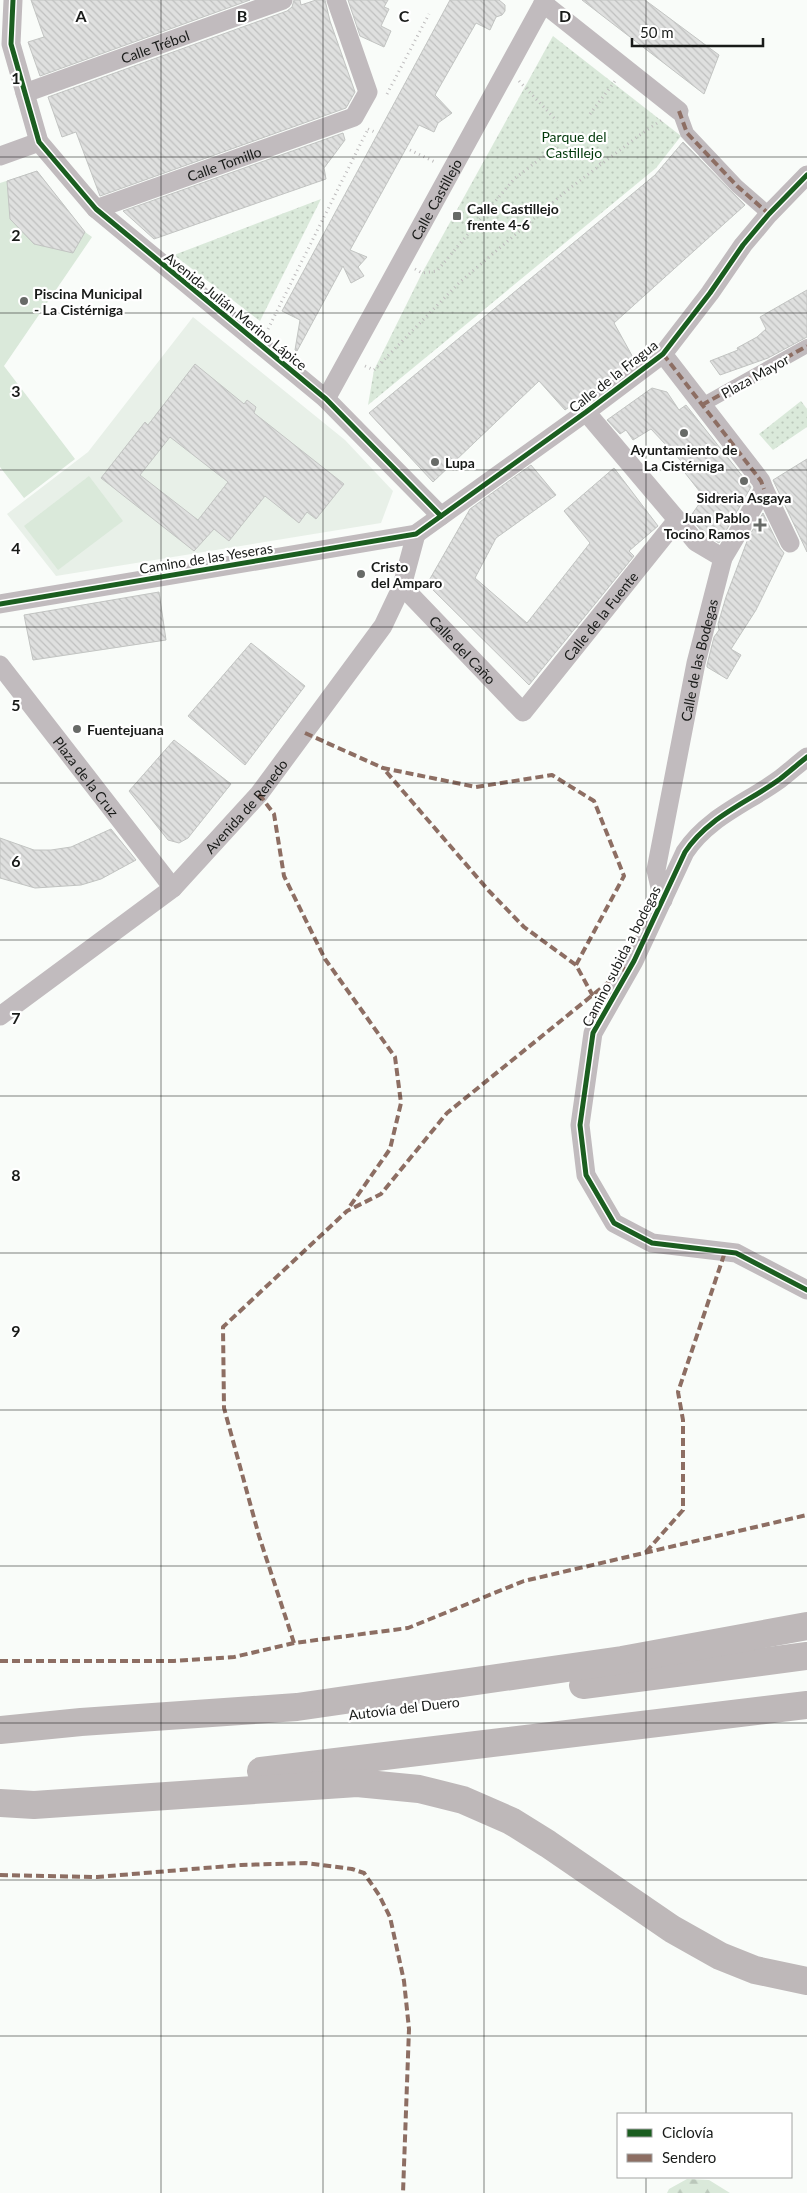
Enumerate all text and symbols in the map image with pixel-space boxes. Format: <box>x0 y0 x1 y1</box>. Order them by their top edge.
text: A <box>74 6 87 25</box>
text: B <box>237 6 247 25</box>
text: C <box>399 6 410 25</box>
text: D <box>559 6 571 25</box>
scale bar <box>632 15 763 47</box>
text: 50 m <box>640 23 674 41</box>
street label: Calle Trébol <box>118 26 191 66</box>
text: 1 <box>11 68 21 87</box>
park label: Parque del Castillejo <box>541 128 607 161</box>
street label: Calle Tomillo <box>185 142 264 184</box>
street label: Calle Castillejo <box>407 155 465 243</box>
place label: Calle Castillejo frente 4-6 <box>467 200 559 233</box>
marker: Calle Castillejo frente 4-6 <box>451 210 463 222</box>
text: 2 <box>11 225 21 244</box>
street label: Avenida Julián Merino Lápice <box>161 248 311 374</box>
place label: Piscina Municipal - La Cistérniga <box>34 285 142 318</box>
marker: Piscina Municipal - La Cistérniga <box>18 295 30 307</box>
street label: Calle de la Fragua <box>565 336 661 416</box>
street label: Plaza Mayor <box>718 350 792 402</box>
text: 3 <box>11 381 21 400</box>
marker: Ayuntamiento de La Cistérniga <box>678 427 690 439</box>
place label: Ayuntamiento de La Cistérniga <box>629 441 738 474</box>
place label: Lupa <box>445 454 475 471</box>
marker: Lupa <box>429 456 441 468</box>
marker: Sidreria Asgaya <box>738 475 750 487</box>
place label: Sidreria Asgaya <box>697 489 791 506</box>
place label: Juan Pablo Tocino Ramos <box>664 509 750 542</box>
marker: Juan Pablo Tocino Ramos <box>754 519 766 531</box>
text: 4 <box>11 538 21 557</box>
street label: Camino de las Yeseras <box>138 539 274 577</box>
place label: Cristo del Amparo <box>371 558 442 591</box>
marker: Cristo del Amparo <box>355 568 367 580</box>
street label: Calle de la Fuente <box>559 568 641 664</box>
street label: Calle de las Bodegas <box>676 597 721 723</box>
street label: Calle del Caño <box>426 612 500 687</box>
text: 5 <box>11 695 21 714</box>
place label: Fuentejuana <box>87 721 164 738</box>
marker: Fuentejuana <box>71 723 83 735</box>
street label: Plaza de la Cruz <box>50 733 123 820</box>
street label: Avenida de Renedo <box>201 755 291 856</box>
text: 6 <box>11 851 21 870</box>
street label: Camino subida a bodegas <box>578 883 664 1029</box>
text: 7 <box>11 1008 21 1027</box>
text: 8 <box>11 1165 21 1184</box>
text: 9 <box>11 1321 21 1340</box>
street label: Autovía del Duero <box>348 1693 460 1723</box>
legend <box>617 2113 792 2178</box>
text: Ciclovía <box>662 2123 713 2141</box>
text: Sendero <box>662 2148 716 2166</box>

